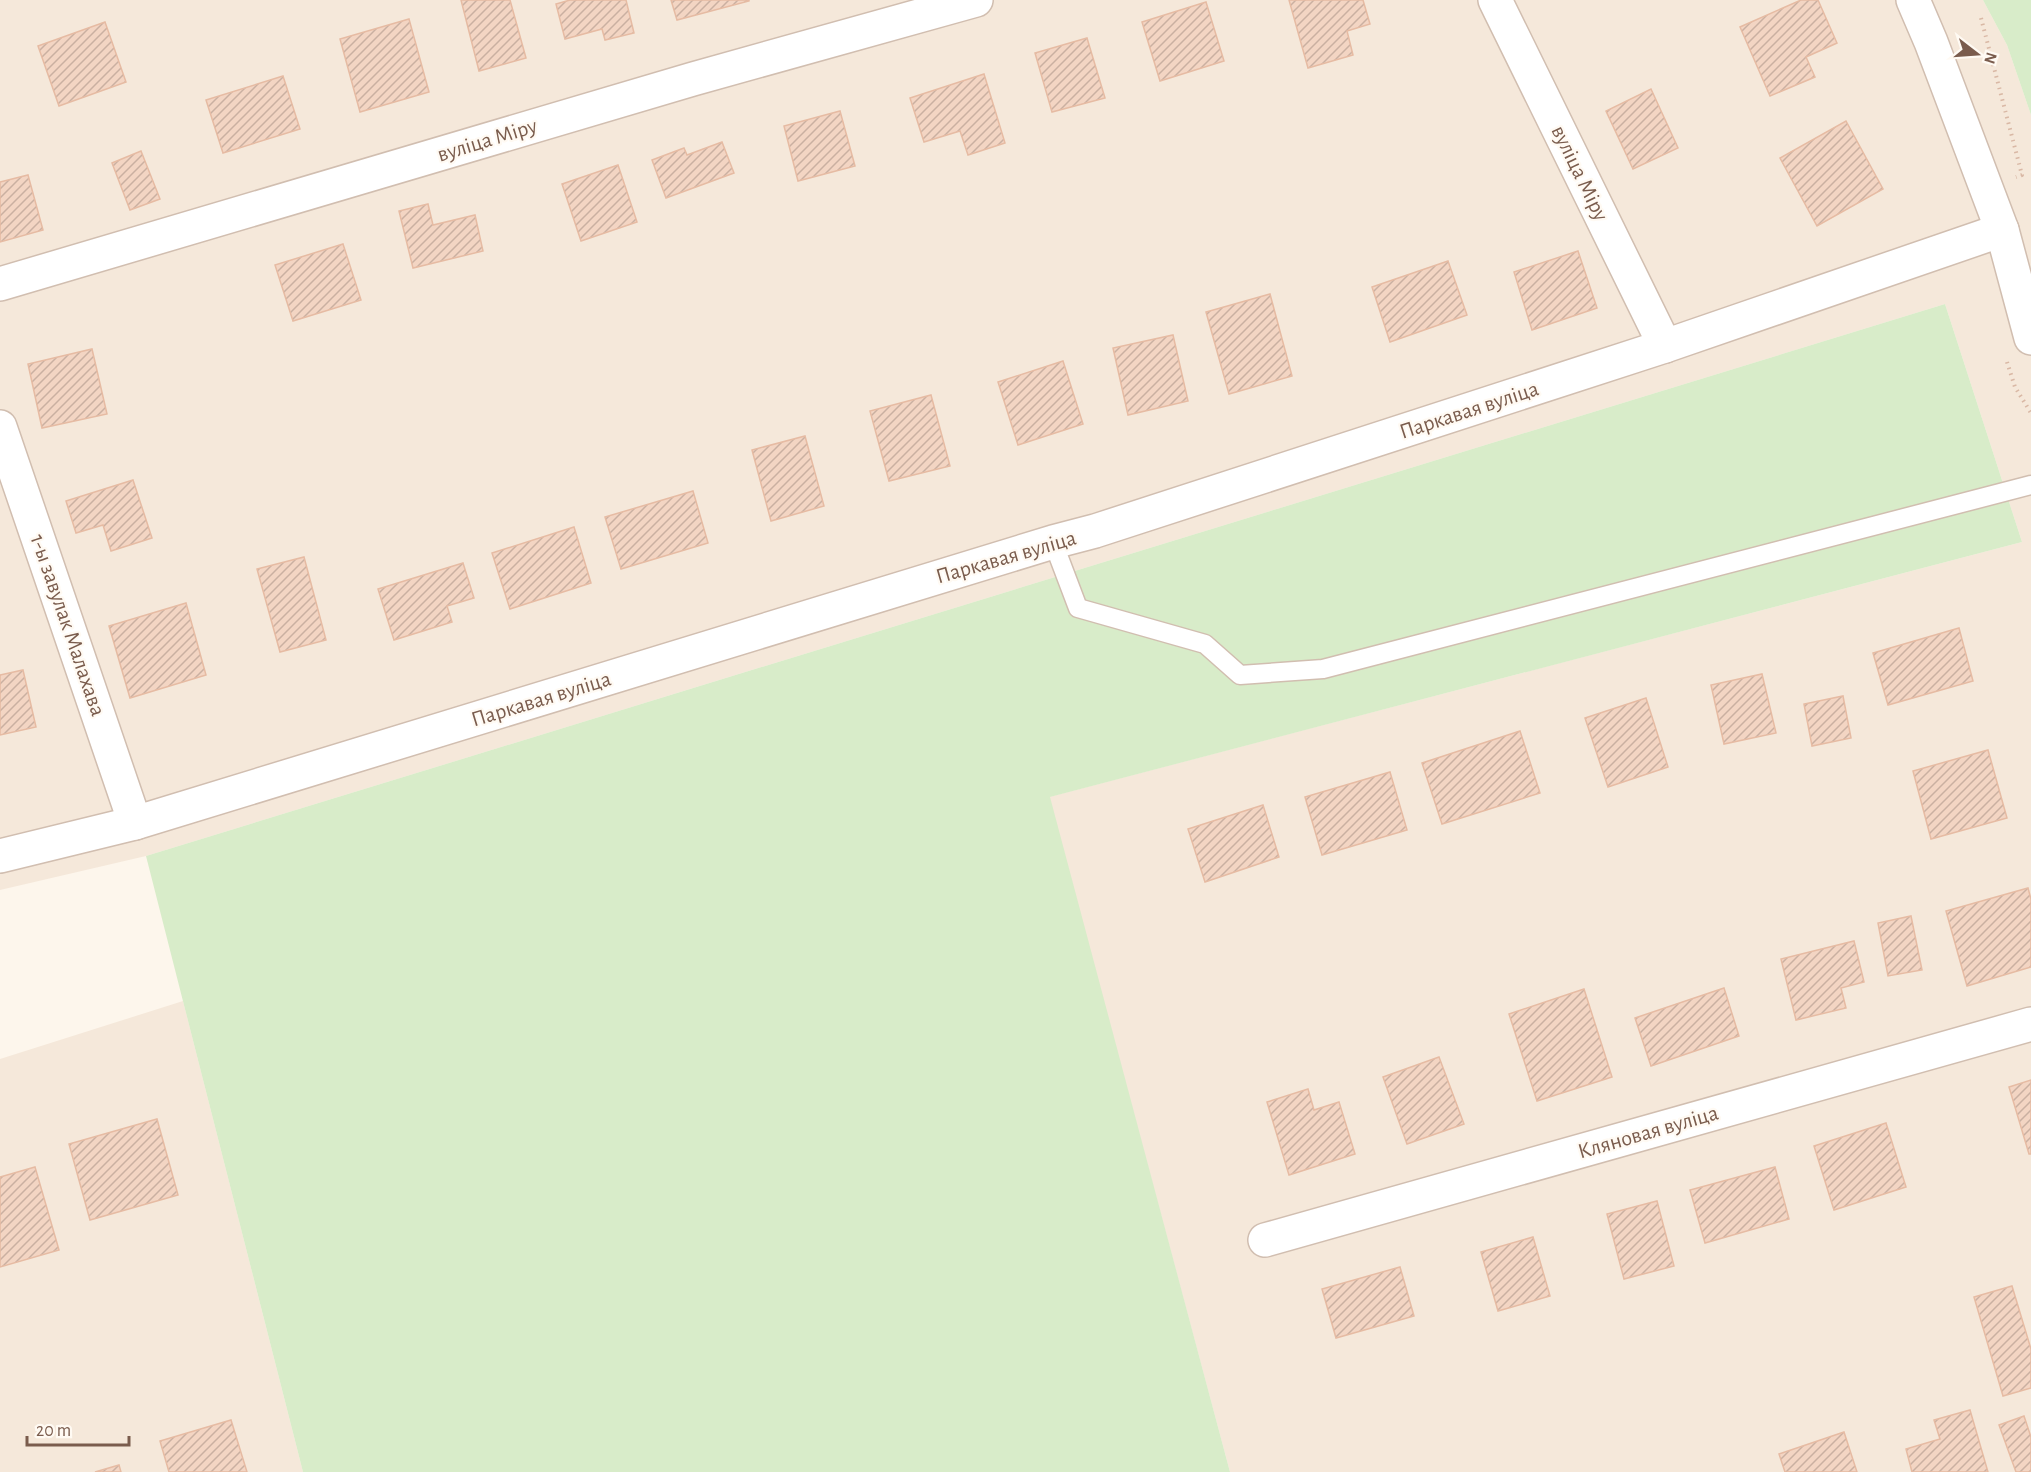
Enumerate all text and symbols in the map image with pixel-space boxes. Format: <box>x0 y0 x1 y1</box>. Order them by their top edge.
north arrow <box>1947 24 2007 84</box>
text: N <box>1981 50 2000 66</box>
street label: вуліца Міру <box>434 114 540 166</box>
street label: вуліца Міру <box>1547 122 1613 225</box>
street label: Паркавая вуліца <box>1397 377 1541 443</box>
street label: Паркавая вуліца <box>933 526 1079 588</box>
street label: 1-ы завулак Малахава <box>27 531 109 719</box>
street label: Паркавая вуліца <box>469 667 613 731</box>
street label: Кляновая вуліца <box>1575 1101 1721 1163</box>
scale bar <box>27 1409 129 1447</box>
text: 20 m <box>36 1422 71 1440</box>

